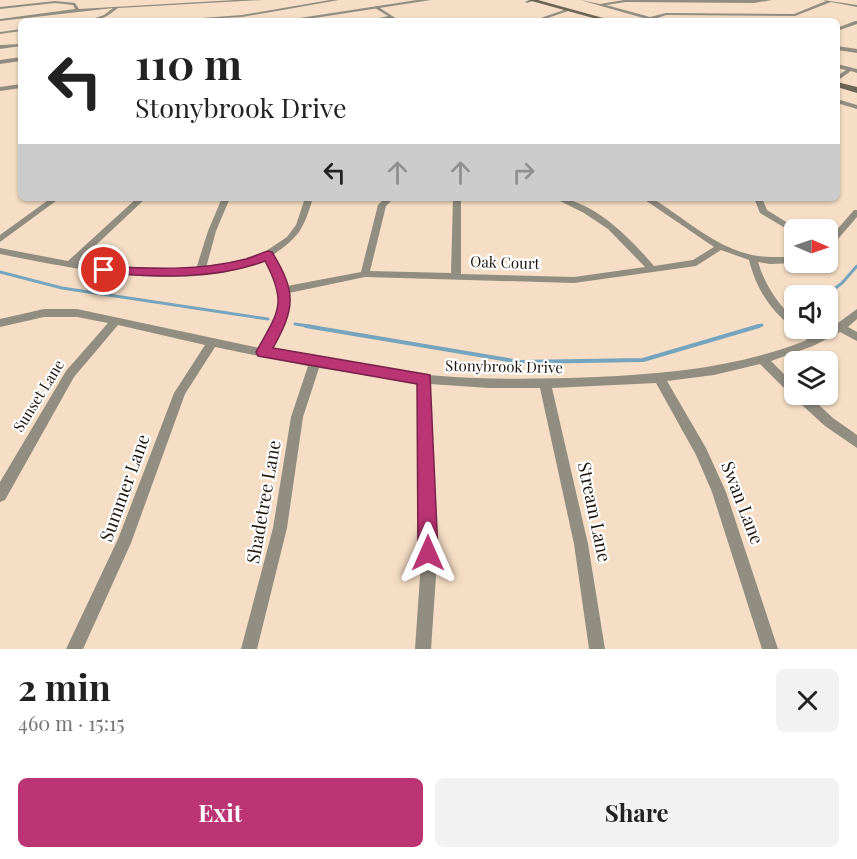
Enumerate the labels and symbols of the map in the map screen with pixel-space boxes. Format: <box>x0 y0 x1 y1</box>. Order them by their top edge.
north arrow <box>784 219 838 273</box>
pin <box>78 244 129 295</box>
street label: Oak Court <box>470 251 541 273</box>
street label: Stonybrook Drive <box>445 355 563 377</box>
street label: Sunset Lane <box>8 356 68 435</box>
street label: Summer Lane <box>93 431 155 545</box>
street label: Shadetree Lane <box>240 438 286 565</box>
street label: Swan Lane <box>716 458 770 548</box>
street label: Stream Lane <box>573 460 617 564</box>
position arrow <box>396 521 460 585</box>

